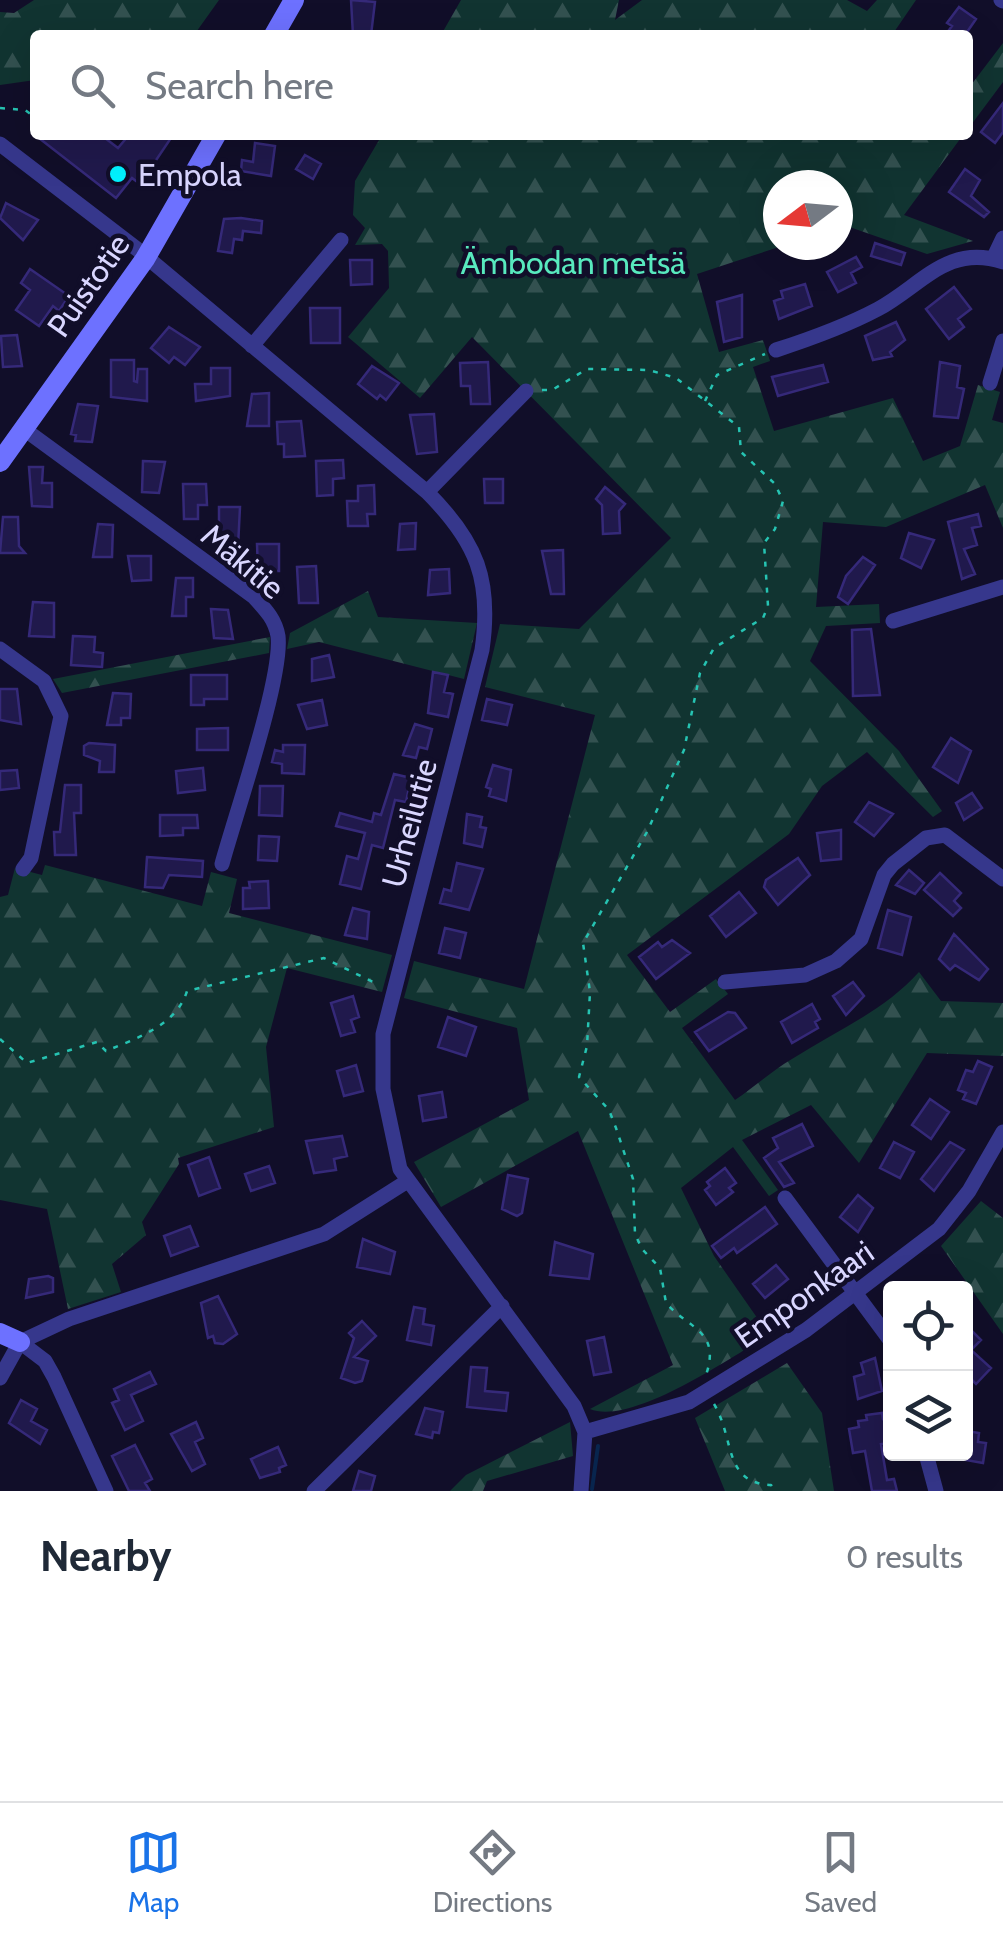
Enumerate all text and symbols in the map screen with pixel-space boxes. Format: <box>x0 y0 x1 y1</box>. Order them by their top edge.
search box <box>30 30 973 140</box>
icon: search <box>65 58 120 113</box>
text: Search here <box>145 62 334 109</box>
place label: Empola <box>138 155 242 194</box>
marker: Empola <box>107 163 129 185</box>
north arrow <box>763 170 853 260</box>
street label: Puistotie <box>38 226 138 344</box>
park label: Ämbodan metsä <box>460 243 686 282</box>
street label: Mäkitie <box>194 515 292 607</box>
street label: Urheilutie <box>373 754 445 892</box>
street label: Emponkaari <box>727 1232 881 1356</box>
map controls <box>883 1281 973 1461</box>
button: locate <box>883 1281 973 1371</box>
button: layers <box>883 1371 973 1461</box>
text: Nearby <box>40 1530 172 1582</box>
text: 0 results <box>846 1537 963 1576</box>
tab: Map <box>126 1825 181 1919</box>
tab: Directions <box>433 1825 552 1919</box>
tab: Saved <box>804 1825 877 1919</box>

